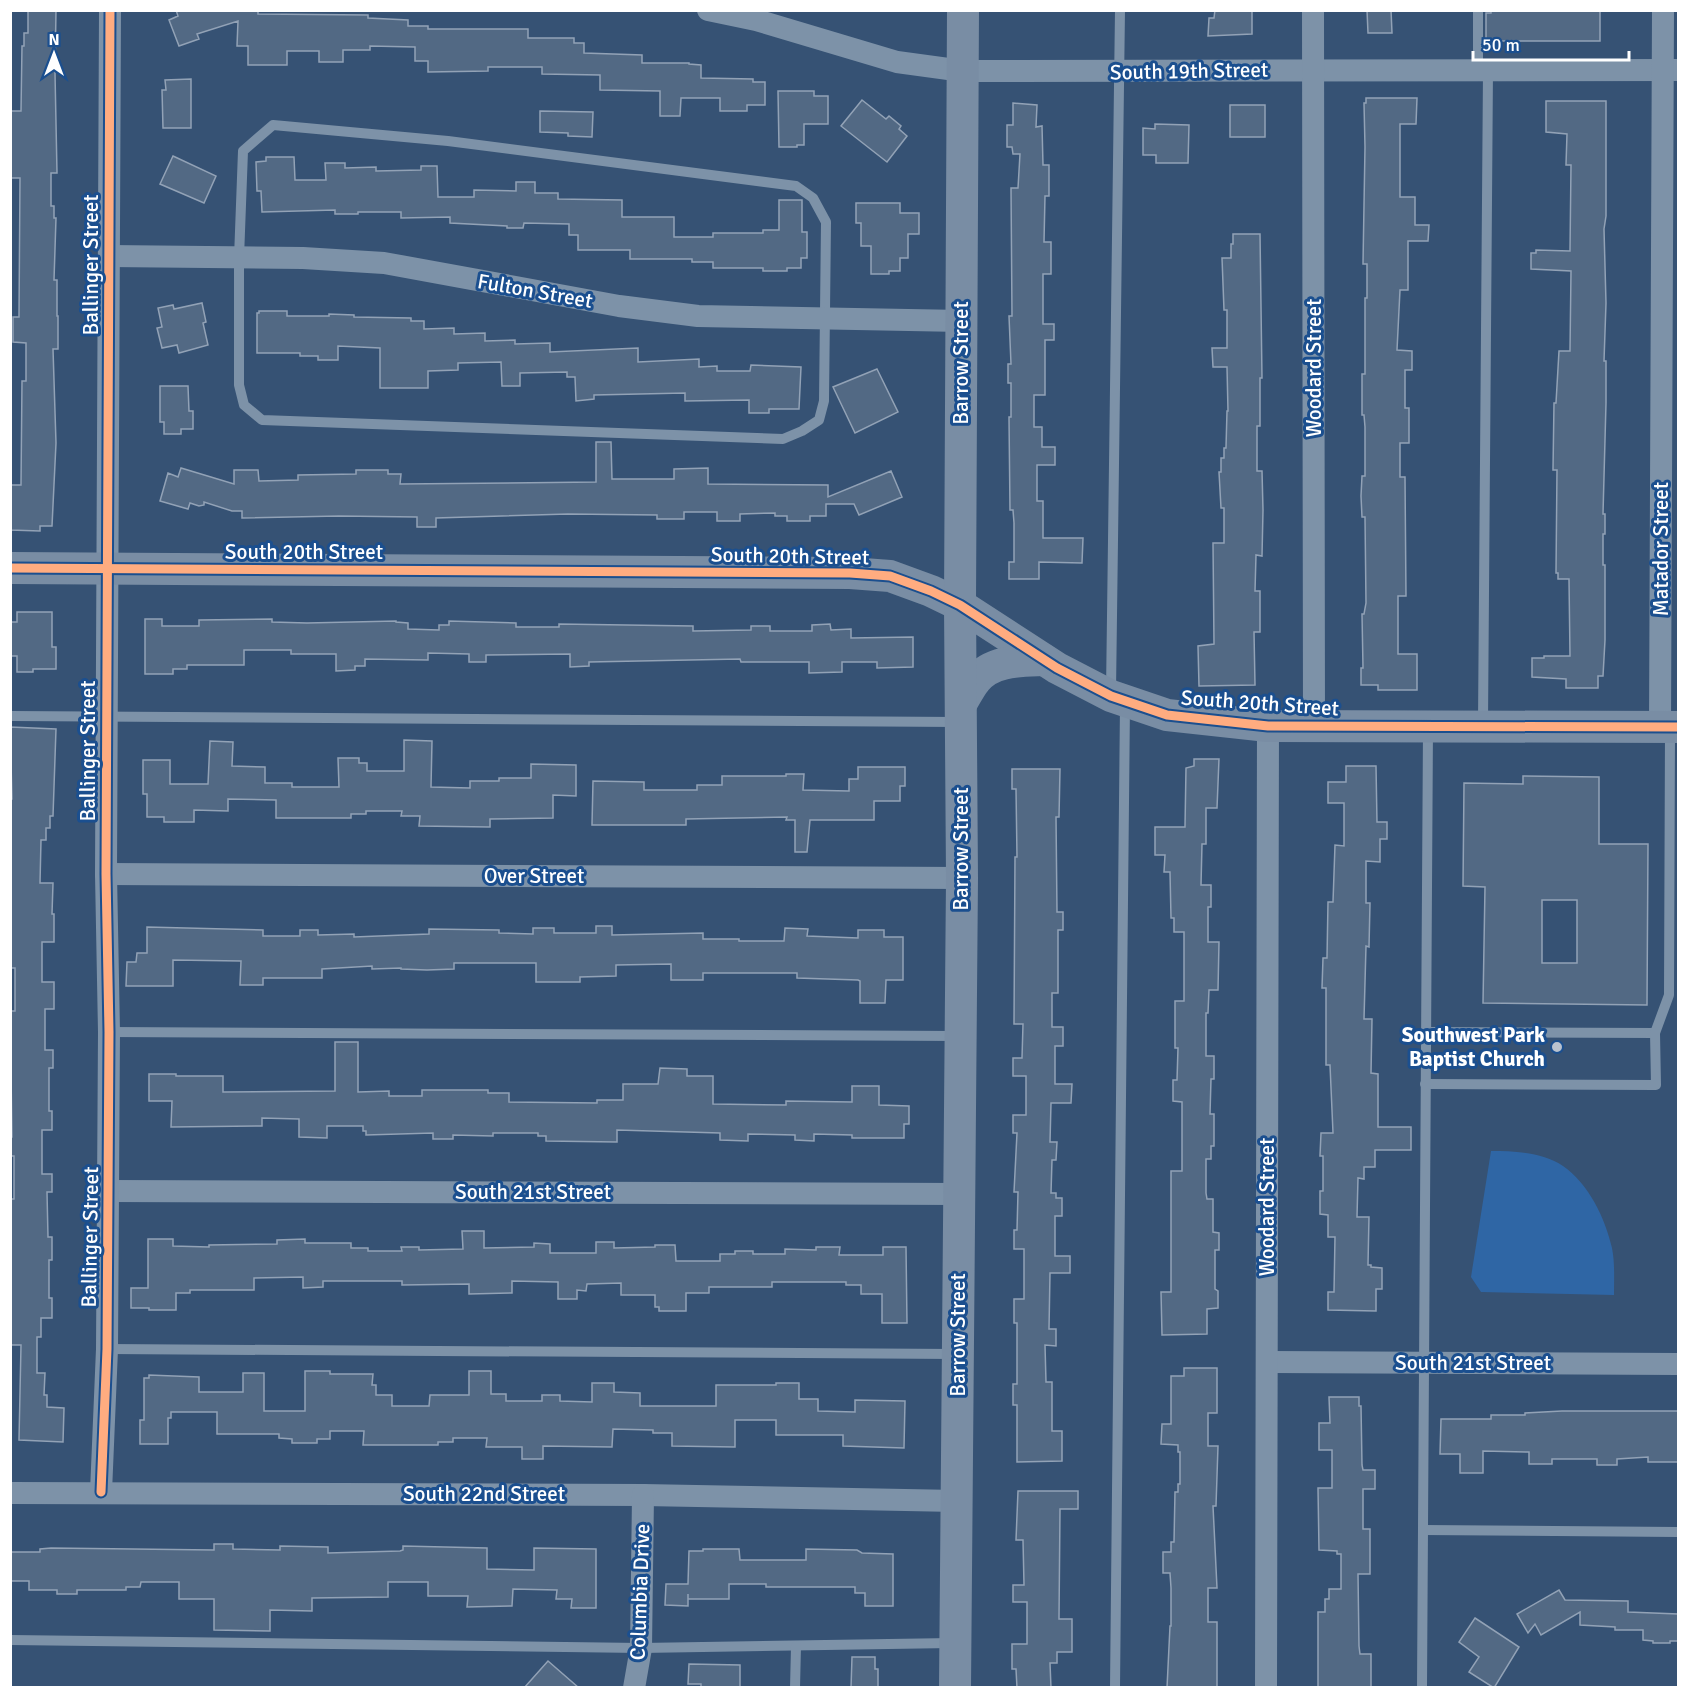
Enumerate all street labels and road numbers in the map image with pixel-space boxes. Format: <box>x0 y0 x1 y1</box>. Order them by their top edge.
street label: South 19th Street <box>1110 57 1268 85</box>
street label: Ballinger Street <box>78 194 104 336</box>
street label: Fulton Street <box>475 268 595 314</box>
street label: Woodard Street <box>1301 299 1327 437</box>
street label: Barrow Street <box>948 301 974 425</box>
street label: Matador Street <box>1648 482 1674 616</box>
street label: South 20th Street <box>225 539 383 565</box>
street label: South 20th Street <box>711 542 869 570</box>
street label: Ballinger Street <box>75 680 101 822</box>
street label: South 20th Street <box>1180 685 1340 721</box>
street label: Barrow Street <box>948 787 974 911</box>
street label: Over Street <box>484 863 584 889</box>
street label: Woodard Street <box>1254 1138 1280 1276</box>
street label: Ballinger Street <box>76 1166 104 1308</box>
street label: South 21st Street <box>455 1179 611 1205</box>
street label: Barrow Street <box>945 1273 971 1397</box>
street label: South 21st Street <box>1395 1350 1551 1376</box>
street label: South 22nd Street <box>403 1481 565 1507</box>
street label: Columbia Drive <box>625 1523 655 1661</box>

